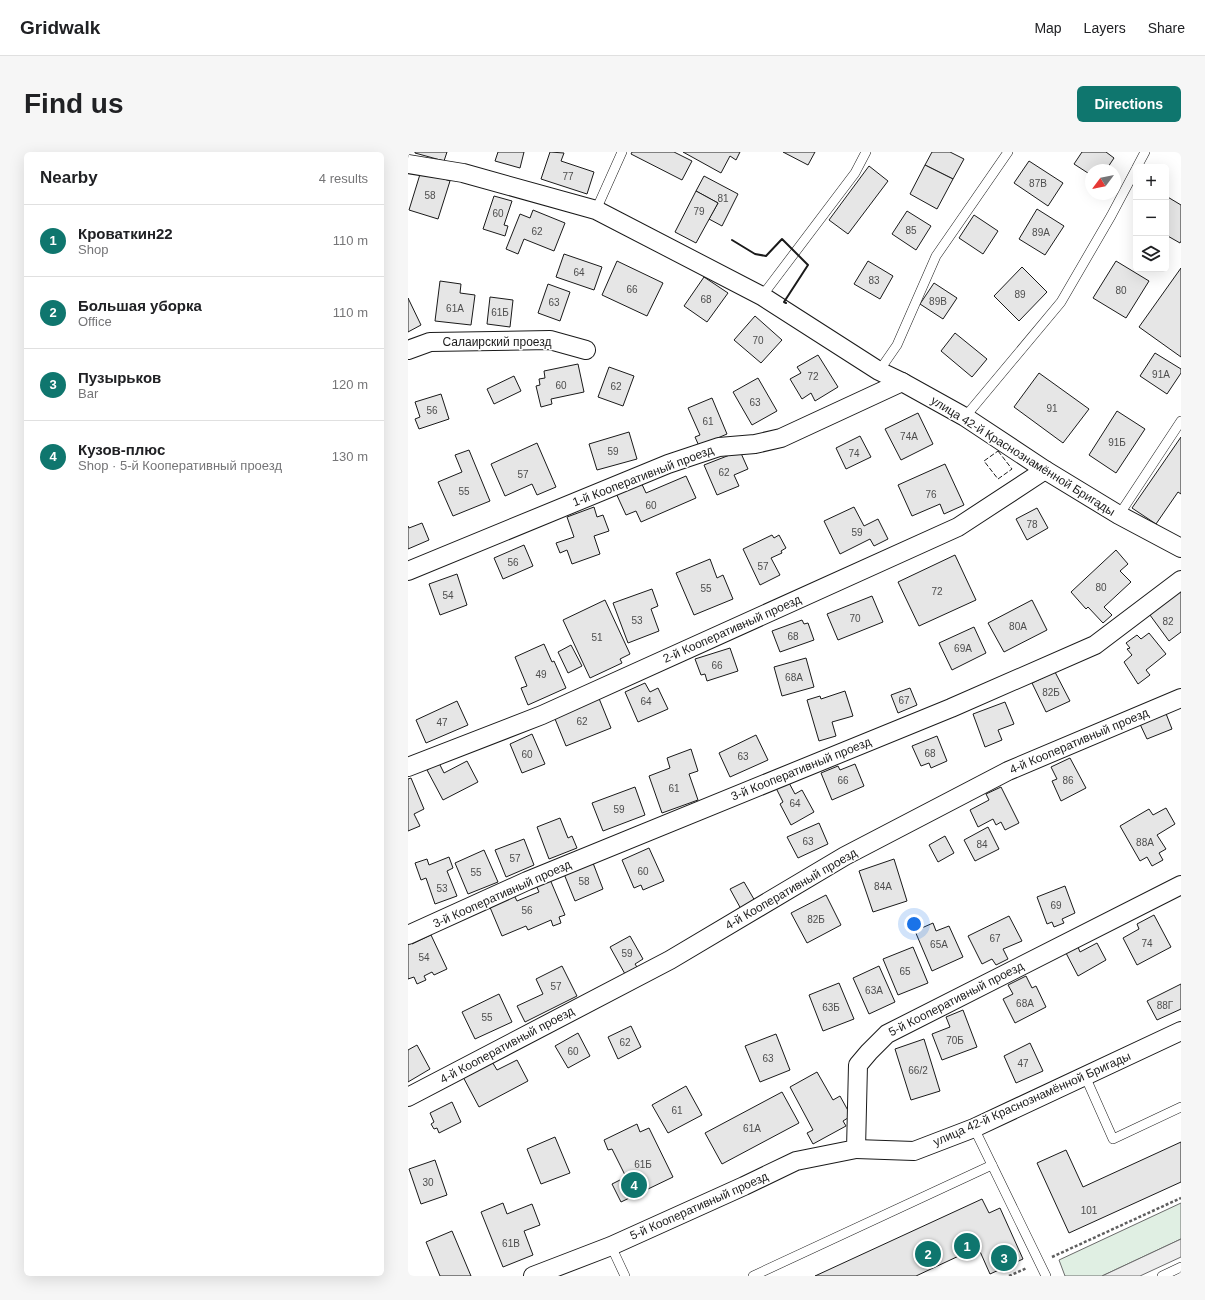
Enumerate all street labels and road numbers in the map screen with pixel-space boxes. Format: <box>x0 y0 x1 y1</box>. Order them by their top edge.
street label: Салаирский проезд <box>442 335 552 349</box>
street label: улица 42-й Краснознамённой Бригады <box>928 393 1118 519</box>
street label: 1-й Кооперативный проезд <box>571 443 715 509</box>
street label: 2-й Кооперативный проезд <box>661 592 803 666</box>
street label: 4-й Кооперативный проезд <box>1007 705 1151 777</box>
street label: 3-й Кооперативный проезд <box>729 734 873 804</box>
street label: 4-й Кооперативный проезд <box>723 846 859 932</box>
street label: 3-й Кооперативный проезд <box>431 857 573 931</box>
street label: 5-й Кооперативный проезд <box>886 959 1026 1039</box>
street label: 4-й Кооперативный проезд <box>438 1004 576 1086</box>
street label: улица 42-й Краснознамённой Бригады <box>931 1049 1133 1149</box>
street label: 5-й Кооперативный проезд <box>628 1169 770 1243</box>

